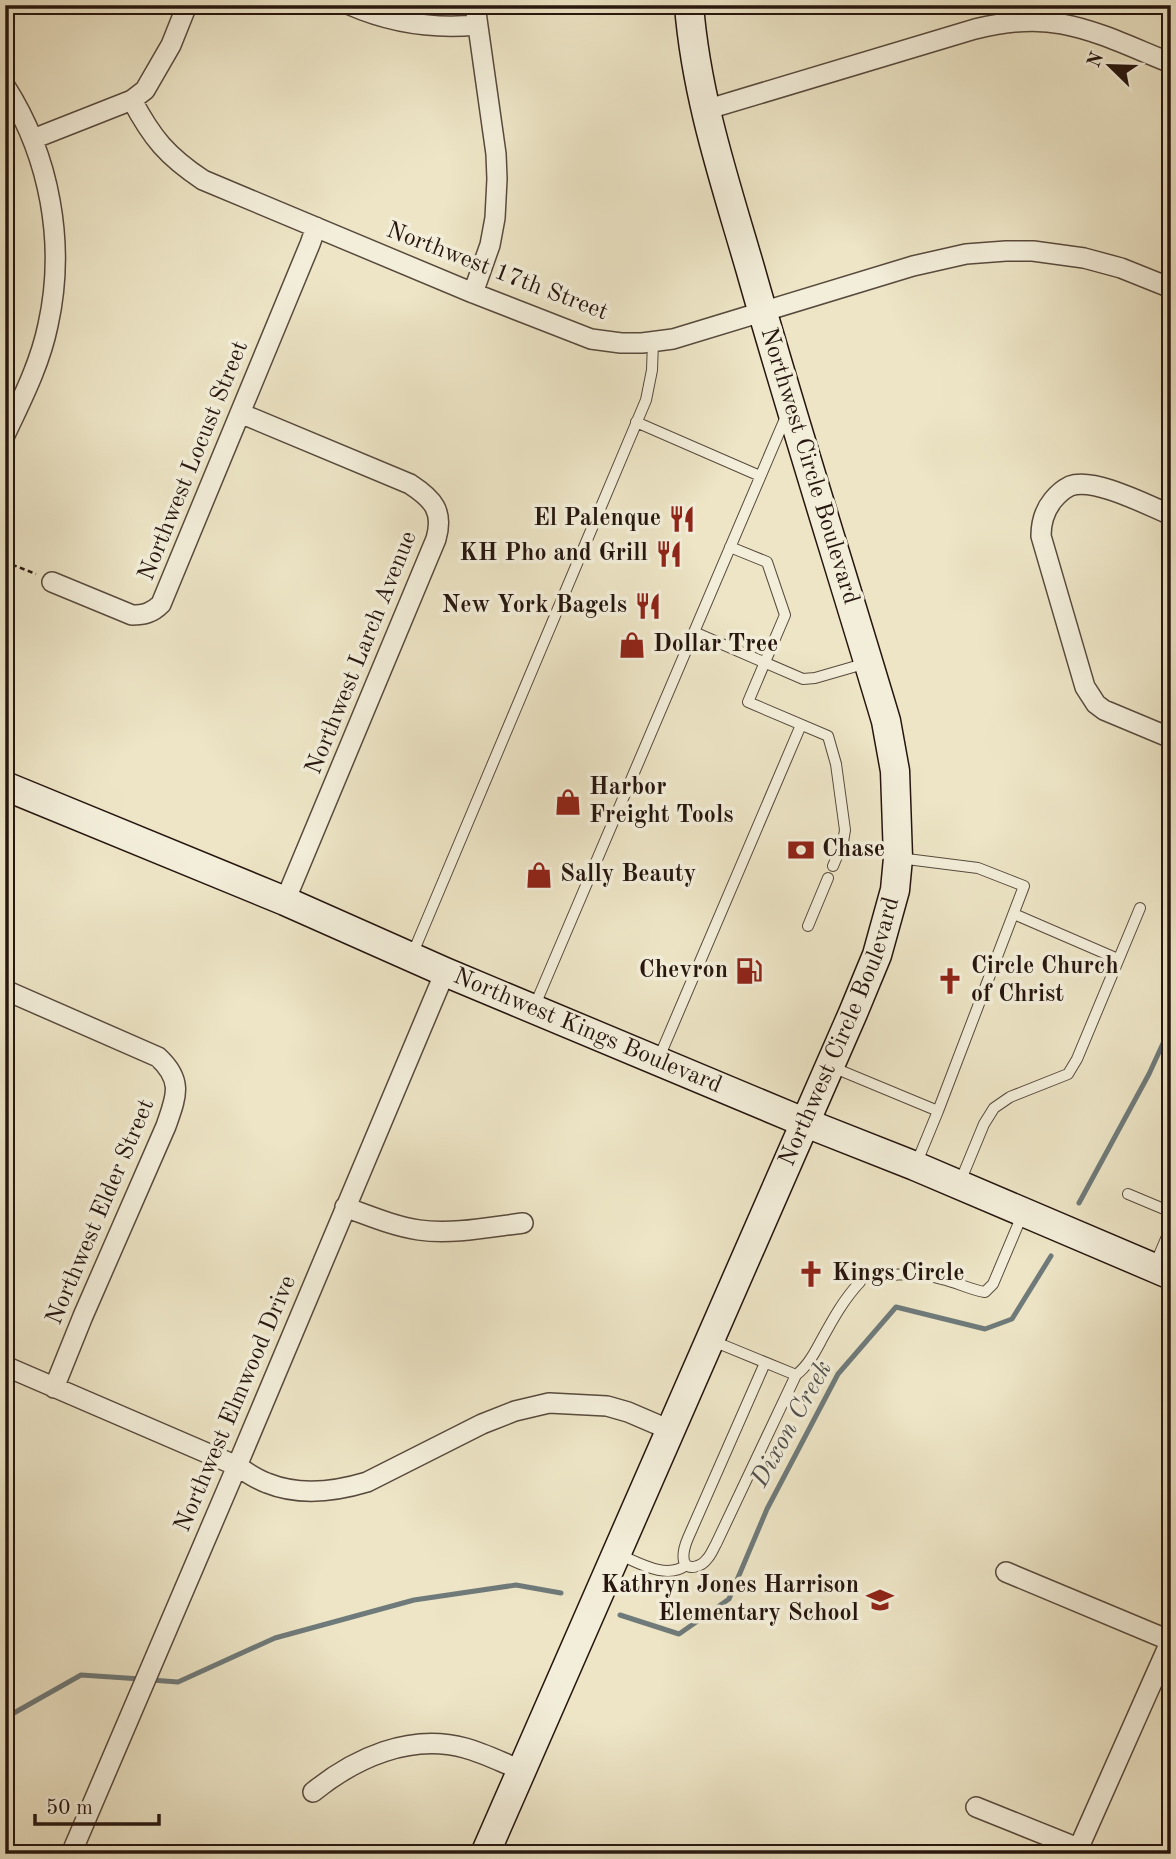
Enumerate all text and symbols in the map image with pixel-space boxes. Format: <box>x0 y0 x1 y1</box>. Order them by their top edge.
north arrow <box>1074 32 1144 102</box>
text: N <box>1085 50 1108 71</box>
street label: Northwest 17th Street <box>383 219 611 325</box>
street label: Northwest Circle Boulevard <box>755 325 863 607</box>
street label: Northwest Locust Street <box>135 338 253 584</box>
restaurant icon: El Palenque <box>667 504 697 534</box>
place label: El Palenque <box>533 507 661 531</box>
street label: Northwest Larch Avenue <box>302 528 422 778</box>
restaurant icon: KH Pho and Grill <box>654 539 684 569</box>
place label: KH Pho and Grill <box>459 542 648 566</box>
restaurant icon: New York Bagels <box>633 591 663 621</box>
place label: New York Bagels <box>442 594 627 618</box>
shop icon: Dollar Tree <box>617 630 647 660</box>
place label: Dollar Tree <box>653 633 778 657</box>
place label: Harbor Freight Tools <box>589 776 734 828</box>
shop icon: Harbor Freight Tools <box>553 787 583 817</box>
bank icon: Chase <box>786 835 816 865</box>
place label: Chase <box>822 838 885 862</box>
shop icon: Sally Beauty <box>524 860 554 890</box>
place label: Sally Beauty <box>560 863 696 887</box>
street label: Northwest Circle Boulevard <box>775 895 904 1170</box>
place label: Circle Church of Christ <box>971 955 1119 1007</box>
fuel station icon: Chevron <box>734 956 764 986</box>
place label: Chevron <box>639 959 728 983</box>
street label: Northwest Kings Boulevard <box>450 965 725 1098</box>
church icon: Circle Church of Christ <box>935 966 965 996</box>
street label: Northwest Elder Street <box>43 1096 159 1328</box>
church icon: Kings Circle <box>796 1259 826 1289</box>
place label: Kings Circle <box>832 1262 965 1286</box>
street label: Northwest Elmwood Drive <box>171 1272 301 1536</box>
water label: Dixon Creek <box>746 1357 837 1492</box>
place label: Kathryn Jones Harrison Elementary School <box>601 1574 859 1626</box>
school or university icon: Kathryn Jones Harrison Elementary School <box>865 1585 895 1615</box>
scale bar <box>35 1782 159 1826</box>
text: 50 m <box>46 1798 93 1819</box>

